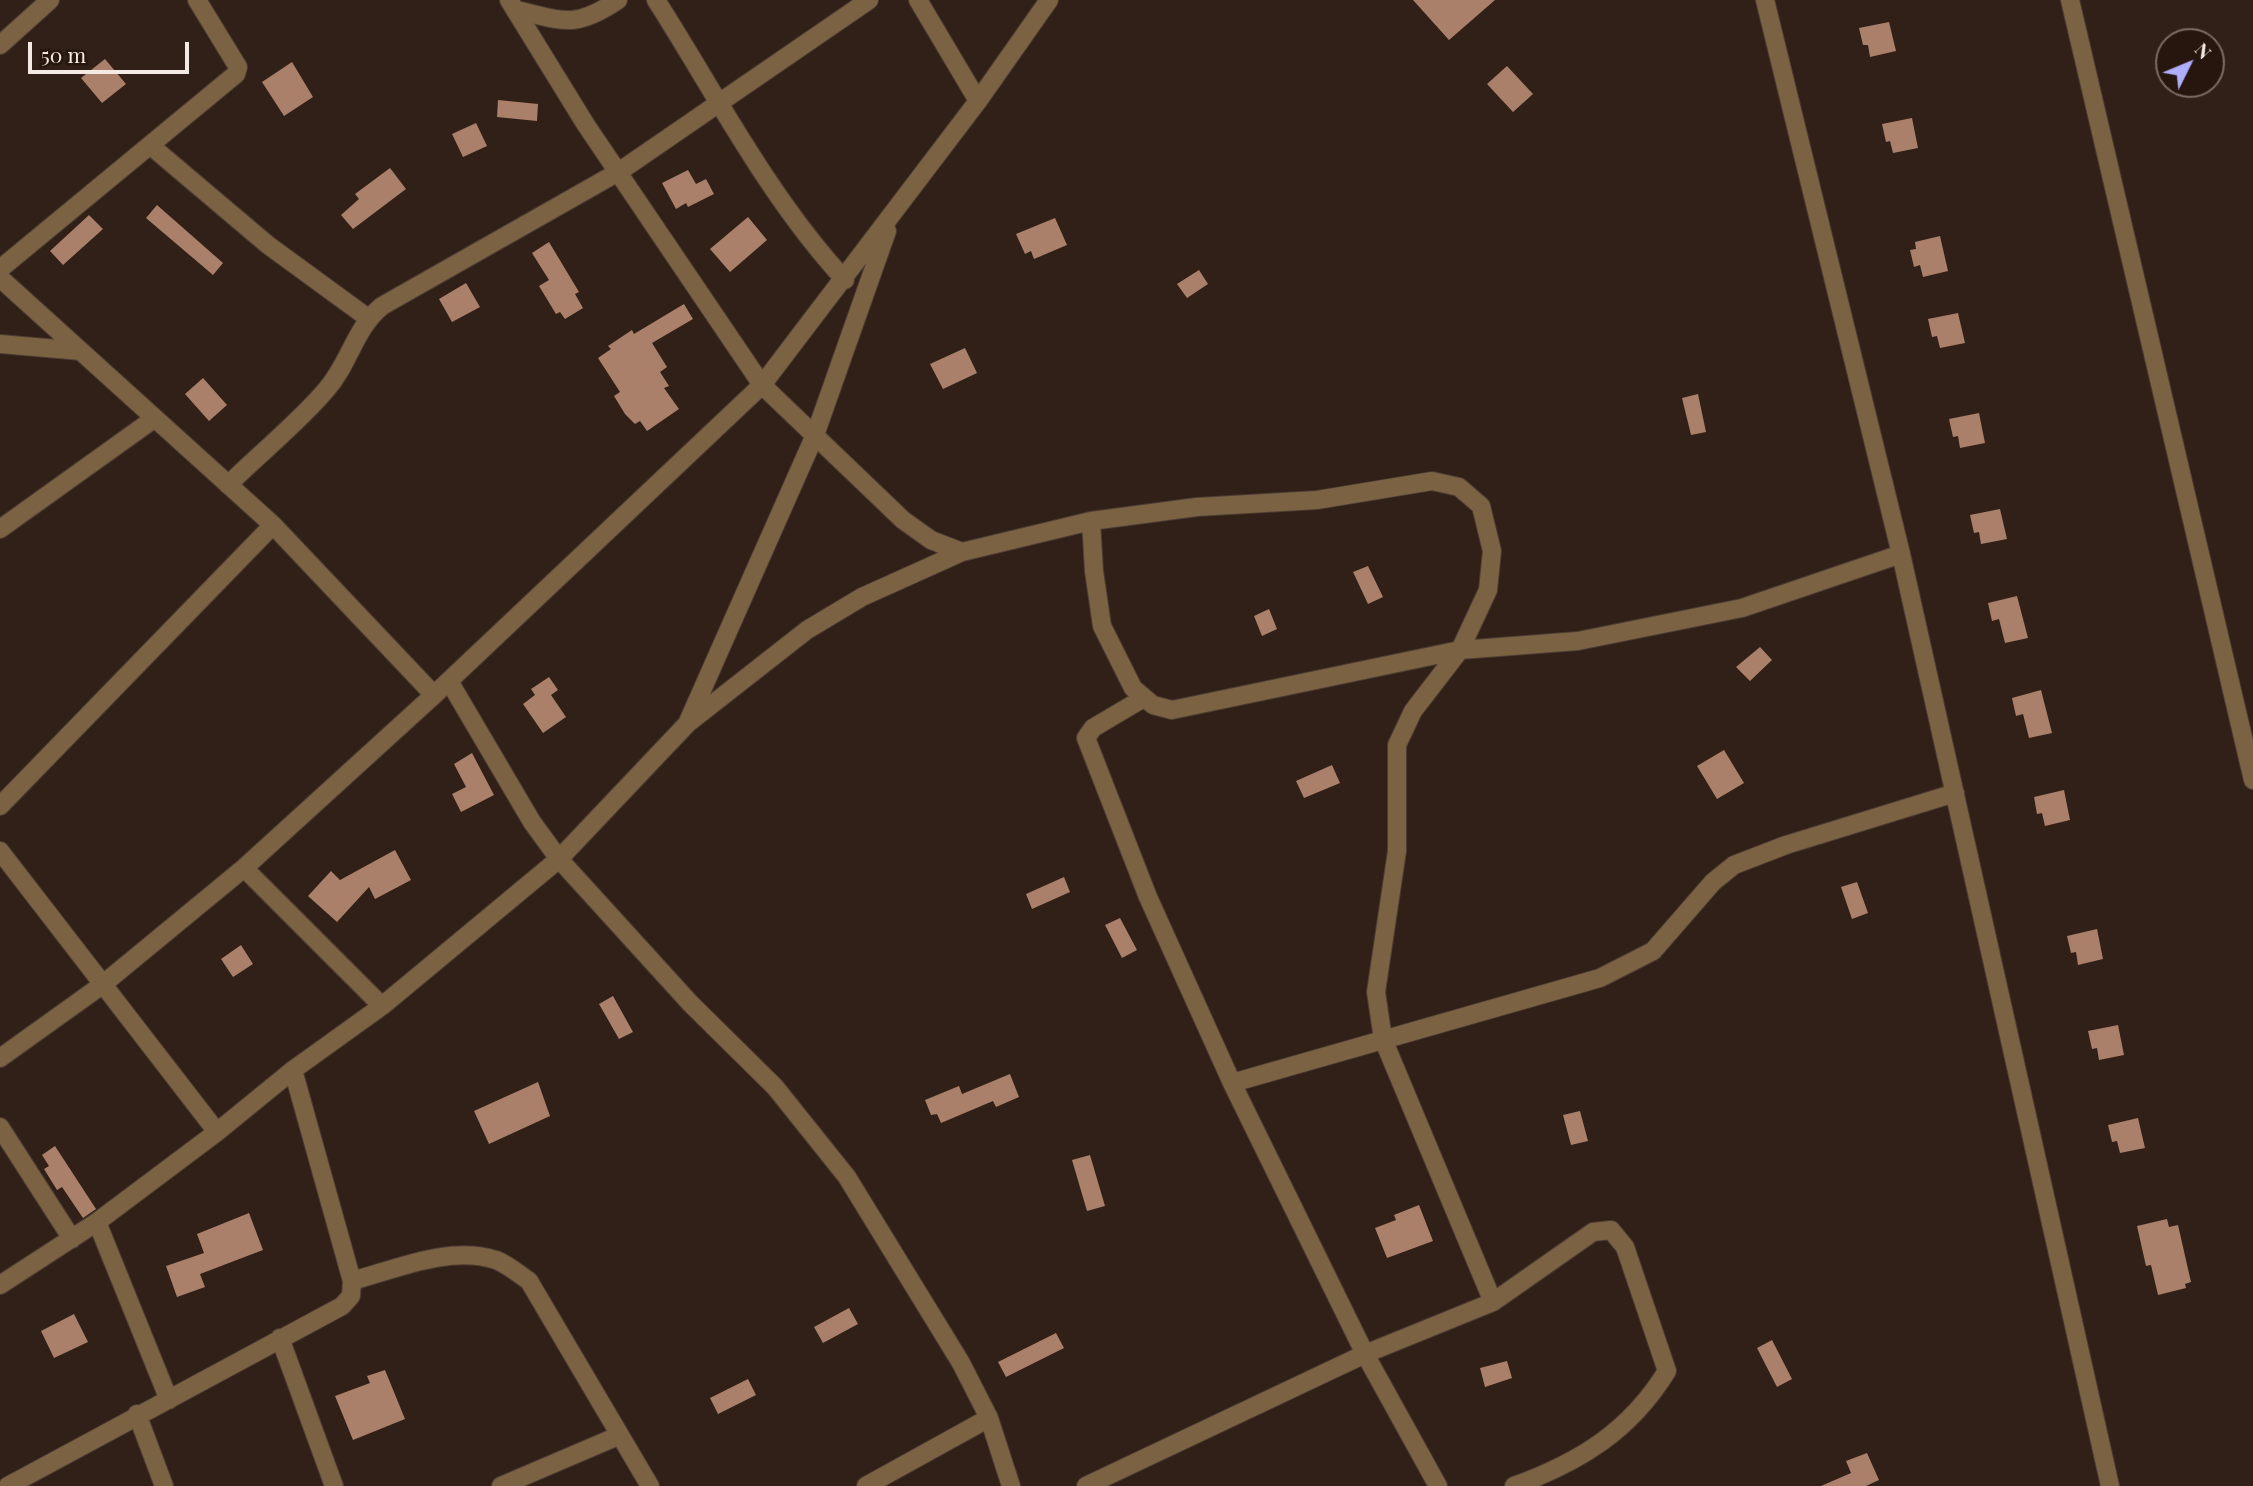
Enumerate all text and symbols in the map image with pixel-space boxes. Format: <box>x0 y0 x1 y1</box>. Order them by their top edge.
scale bar <box>32 28 192 72</box>
north arrow <box>2155 28 2225 98</box>
text: N <box>2190 36 2218 64</box>
text: 50 m <box>41 40 86 68</box>

